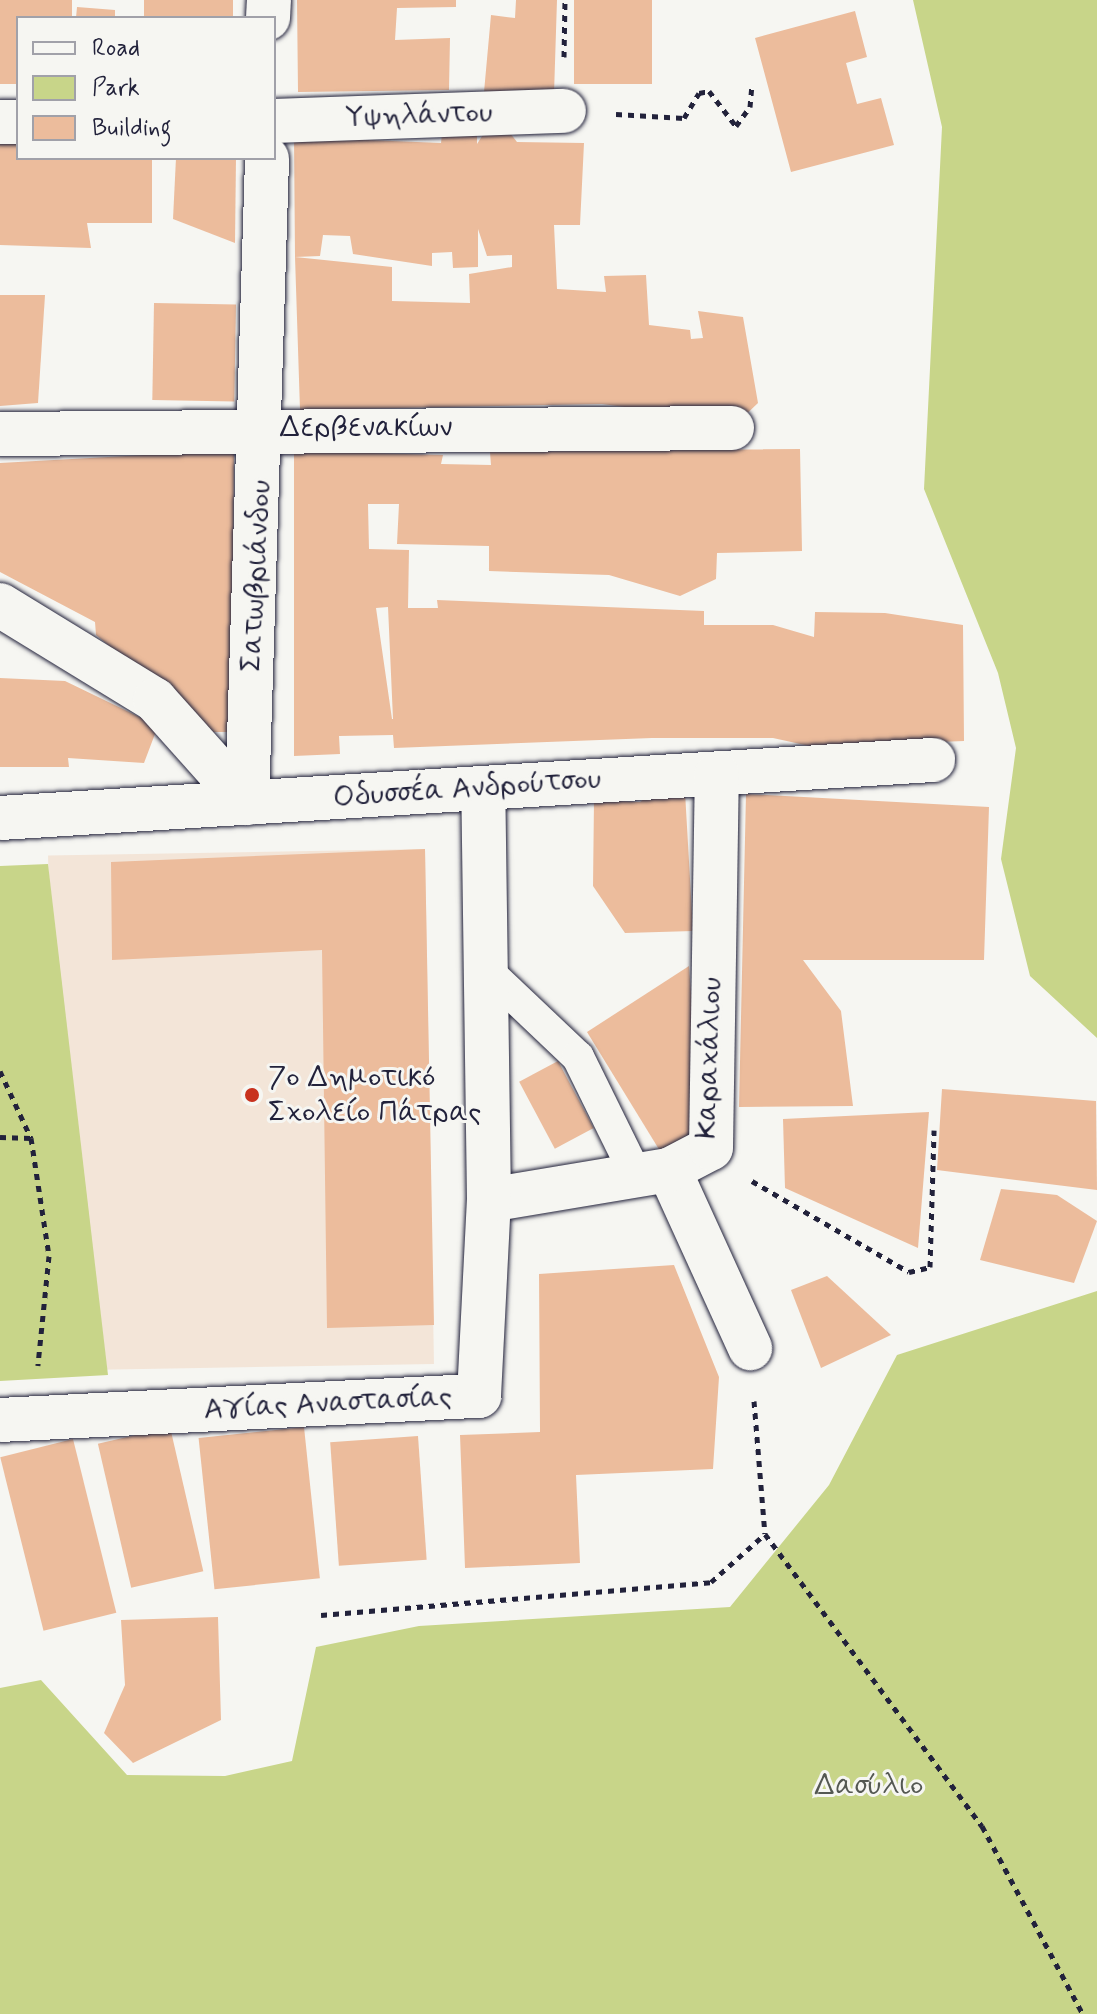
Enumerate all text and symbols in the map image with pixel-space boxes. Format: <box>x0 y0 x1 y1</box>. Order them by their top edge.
legend <box>16 16 276 160</box>
text: Road <box>92 33 140 64</box>
text: Park <box>92 73 140 104</box>
street label: Υψηλάντου <box>345 95 493 137</box>
text: Building <box>92 113 172 144</box>
street label: Δερβενακίων <box>280 410 452 446</box>
street label: Σατωβριάνδου <box>234 479 280 673</box>
street label: Οδυσσέα Ανδρούτσου <box>332 762 602 816</box>
street label: Καραχάλιου <box>689 976 731 1140</box>
place label: 7ο Δημοτικό Σχολείο Πάτρας <box>268 1060 481 1130</box>
marker: 7ο Δημοτικό Σχολείο Πάτρας <box>243 1086 261 1104</box>
street label: Αγίας Αναστασίας <box>203 1380 453 1428</box>
park label: Δασύλιο <box>814 1768 924 1804</box>

